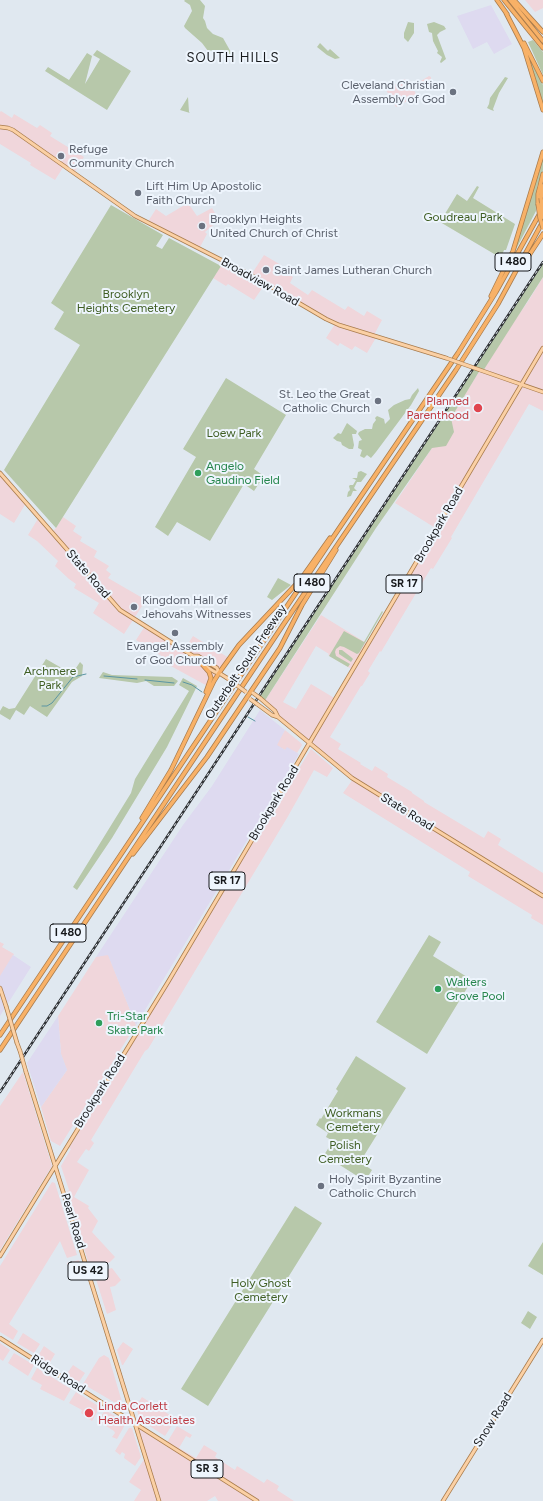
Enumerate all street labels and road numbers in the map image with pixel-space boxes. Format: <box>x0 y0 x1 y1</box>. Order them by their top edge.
road number: I 480 <box>495 253 531 271</box>
street label: Broadview Road <box>219 255 301 309</box>
street label: Brookpark Road <box>412 485 466 565</box>
street label: State Road <box>63 547 113 601</box>
road number: I 480 <box>294 574 330 592</box>
road number: SR 17 <box>386 575 422 593</box>
street label: Outerbelt South Freeway <box>202 602 290 722</box>
street label: Brookpark Road <box>246 763 302 843</box>
street label: State Road <box>378 790 436 834</box>
road number: SR 17 <box>209 872 245 890</box>
road number: I 480 <box>50 924 86 942</box>
street label: Brookpark Road <box>71 1051 129 1131</box>
street label: Pearl Road <box>58 1192 88 1250</box>
road number: US 42 <box>68 1262 108 1280</box>
street label: Ridge Road <box>28 1352 88 1396</box>
street label: Snow Road <box>471 1390 515 1450</box>
road number: SR 3 <box>191 1460 223 1478</box>

